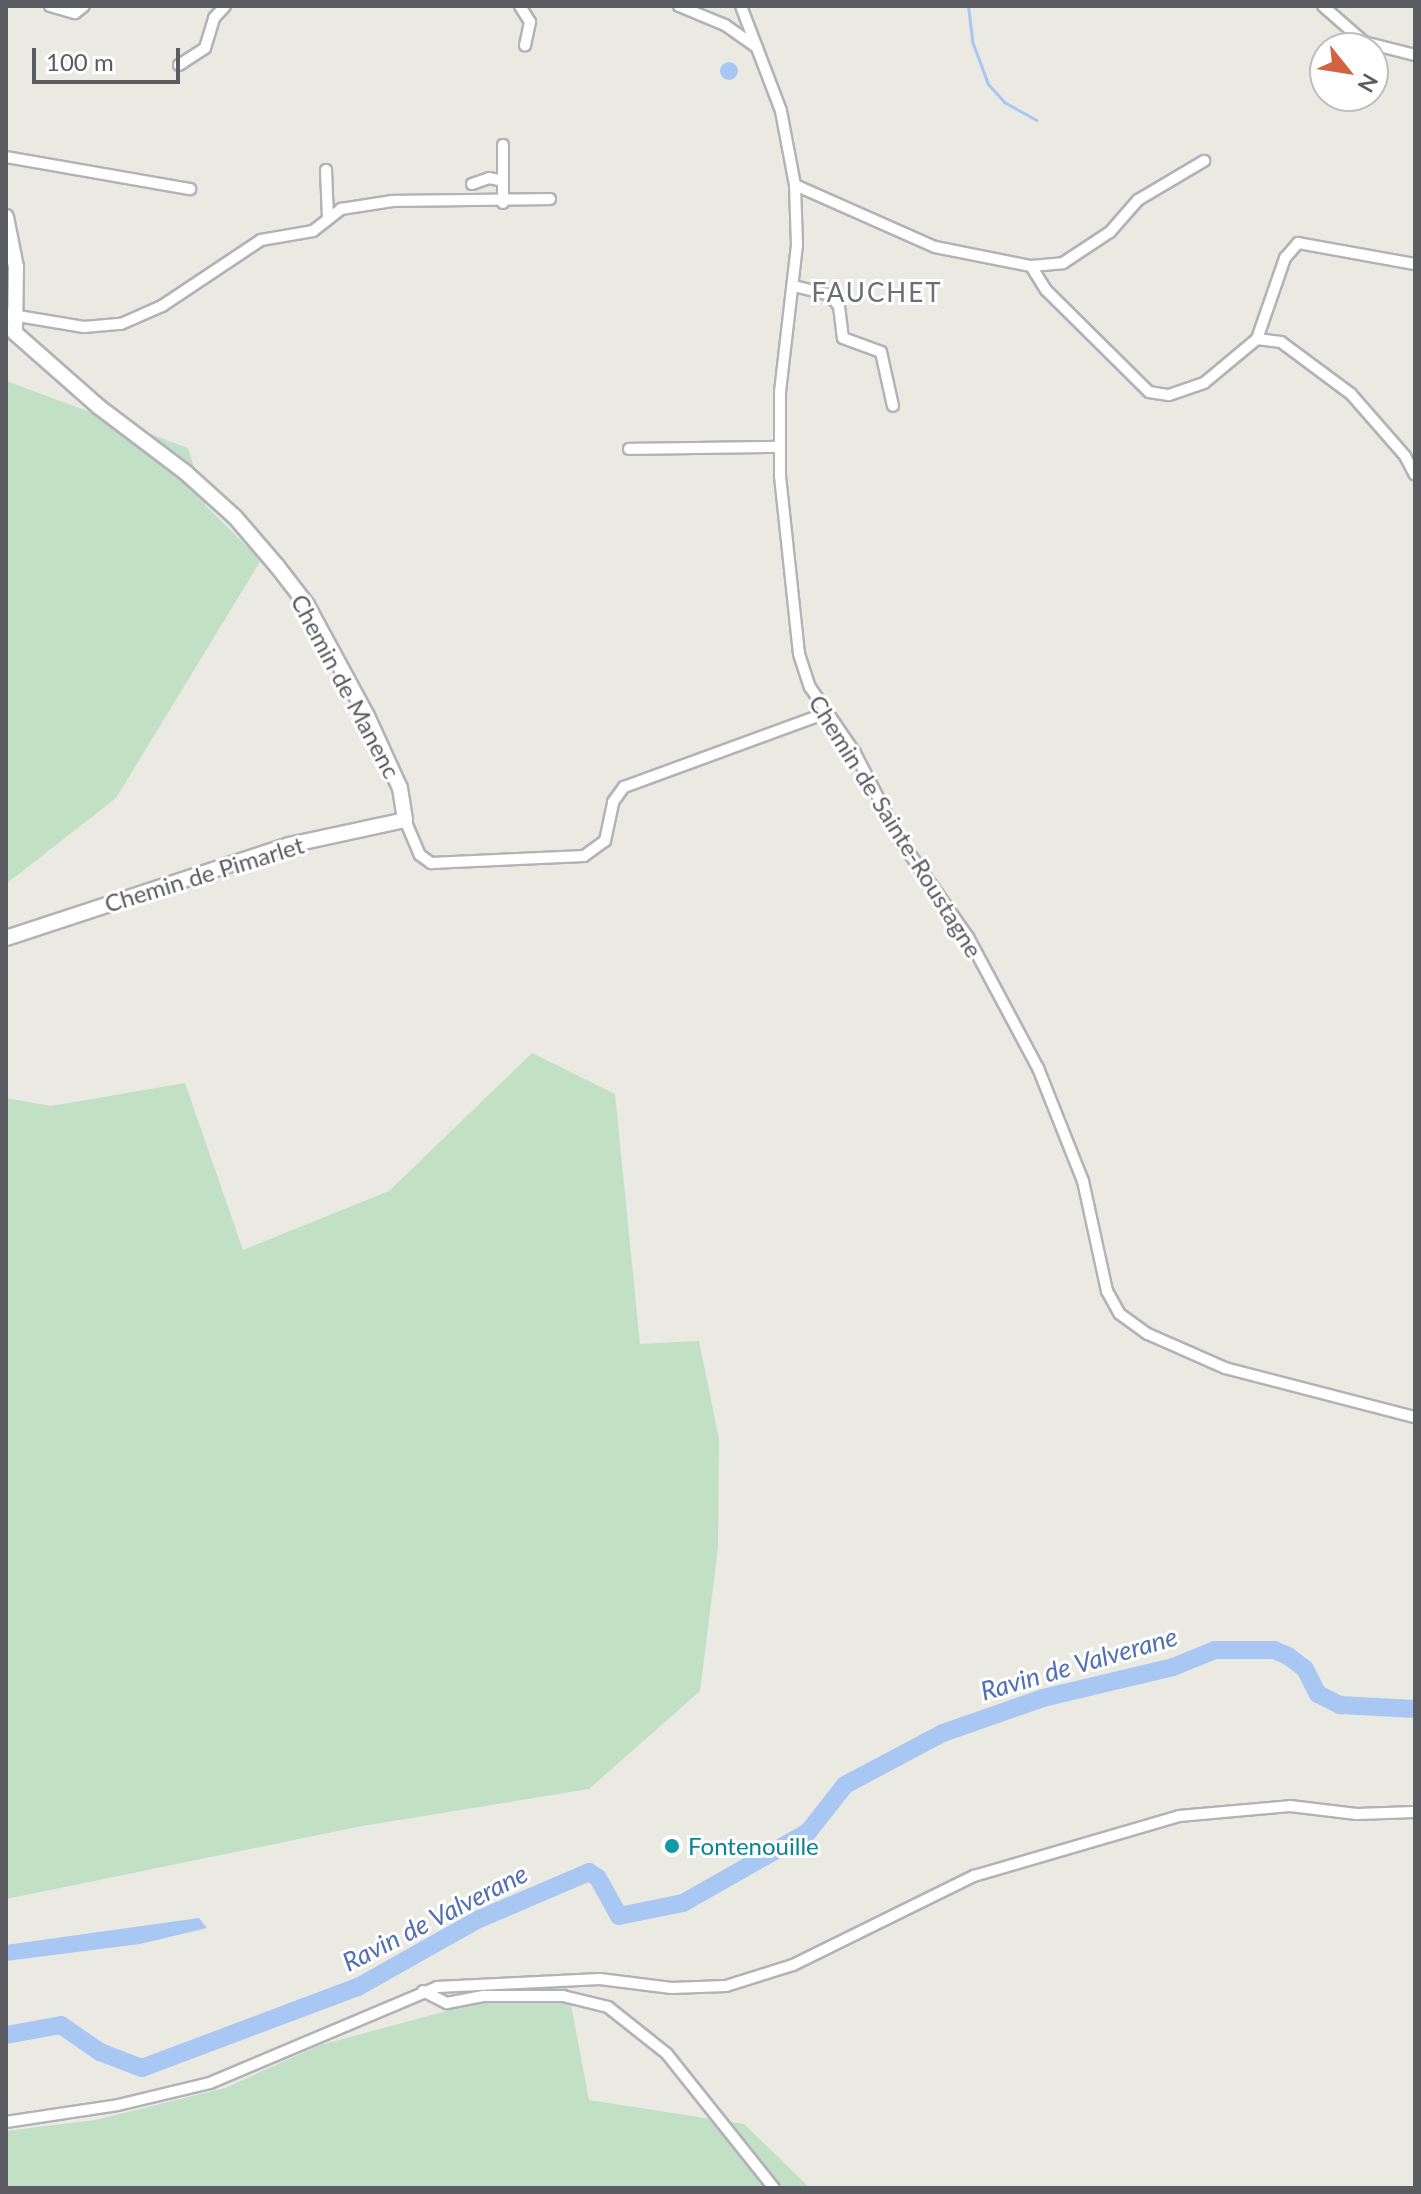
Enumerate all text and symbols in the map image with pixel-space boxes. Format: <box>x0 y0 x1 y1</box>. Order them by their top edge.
scale bar <box>36 32 184 82</box>
north arrow <box>1309 32 1389 112</box>
text: 100 m <box>46 47 114 76</box>
text: N <box>1353 69 1384 97</box>
district label: FAUCHET <box>811 277 943 309</box>
street label: Chemin de Manenc <box>285 589 407 783</box>
street label: Chemin de Sainte-Roustagne <box>803 689 989 963</box>
street label: Chemin de Pimarlet <box>101 830 307 918</box>
water label: Ravin de Valverane <box>976 1621 1182 1707</box>
place label: Fontenouille <box>688 1832 819 1860</box>
marker: Fontenouille <box>663 1837 681 1855</box>
water label: Ravin de Valverane <box>337 1858 533 1978</box>

